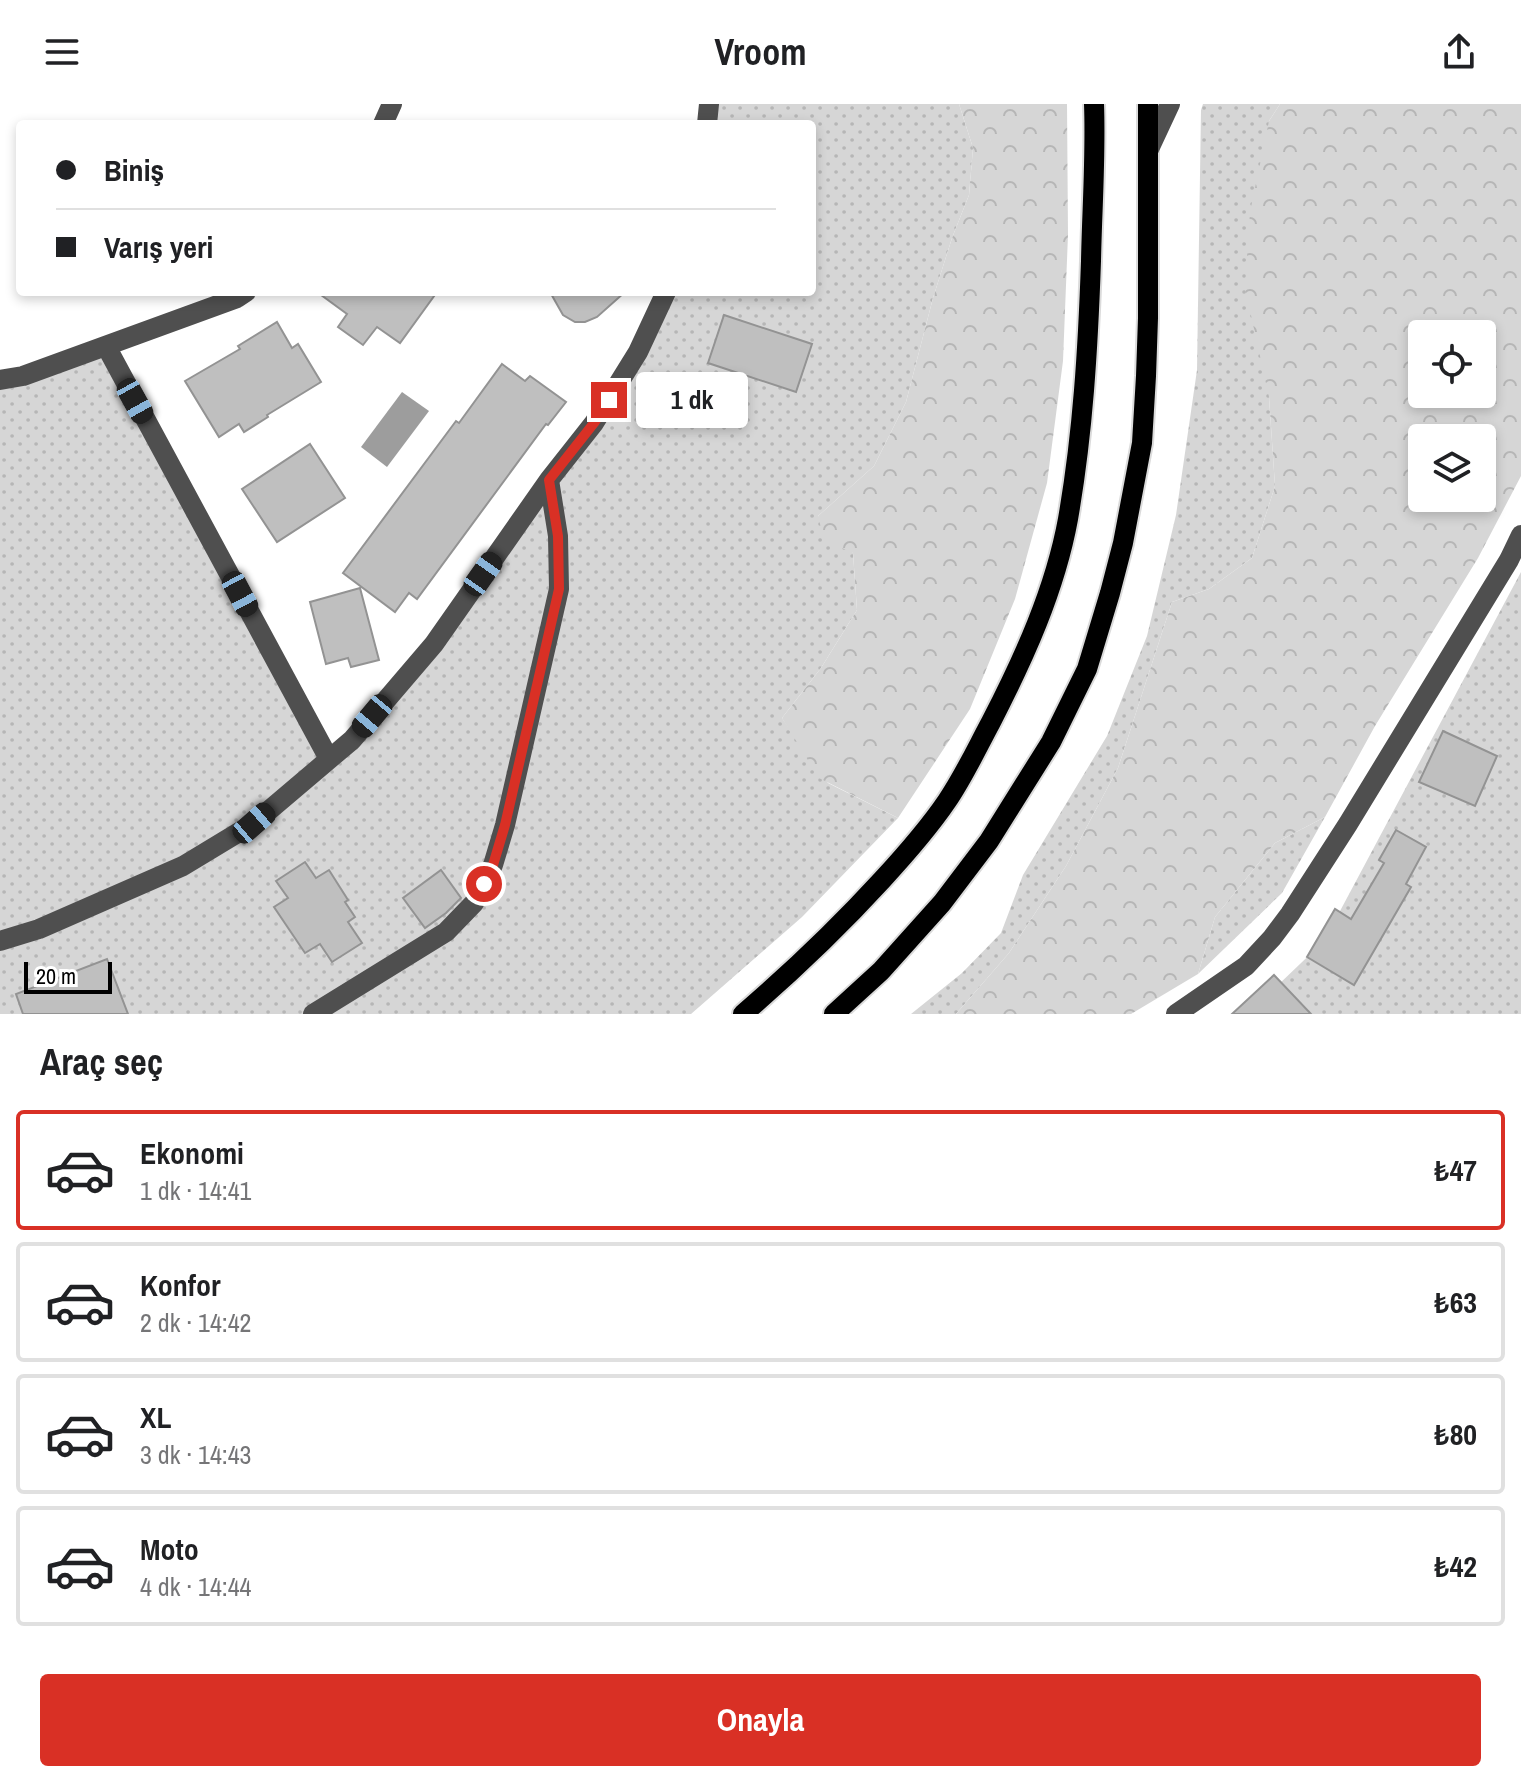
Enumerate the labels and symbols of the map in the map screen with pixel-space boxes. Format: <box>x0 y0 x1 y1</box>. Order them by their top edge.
callout: 1 dk <box>637 372 749 428</box>
car <box>113 374 157 428</box>
route end <box>591 382 627 418</box>
car <box>459 547 507 601</box>
car <box>218 567 262 621</box>
car <box>347 690 397 742</box>
car <box>228 798 280 848</box>
route start <box>466 866 502 902</box>
scale bar <box>24 958 112 994</box>

